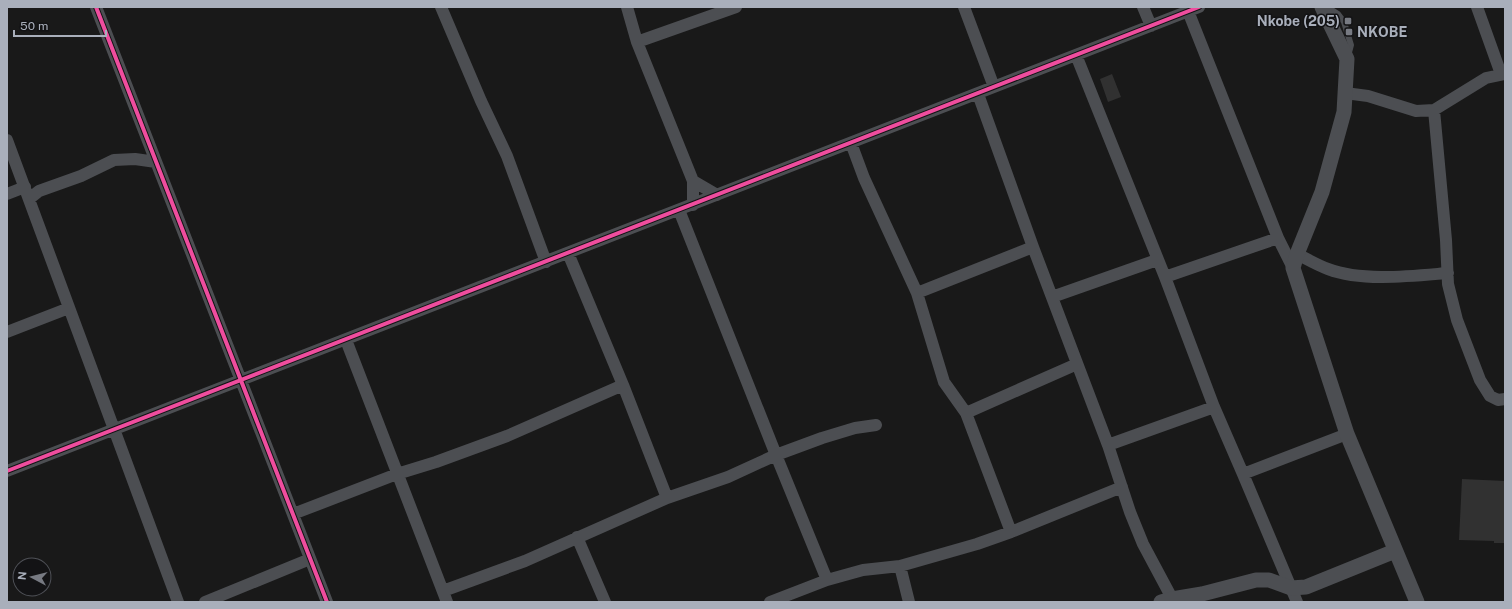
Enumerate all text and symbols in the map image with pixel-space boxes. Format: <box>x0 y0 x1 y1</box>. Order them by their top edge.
scale bar <box>14 12 106 38</box>
place label: Nkobe (205) <box>1257 13 1340 29</box>
marker: Nkobe (205) <box>1343 16 1353 26</box>
text: 50 m <box>20 19 48 33</box>
place label: NKOBE <box>1357 24 1407 40</box>
marker: NKOBE <box>1344 27 1354 37</box>
north arrow <box>12 557 52 597</box>
text: N <box>16 571 29 581</box>

